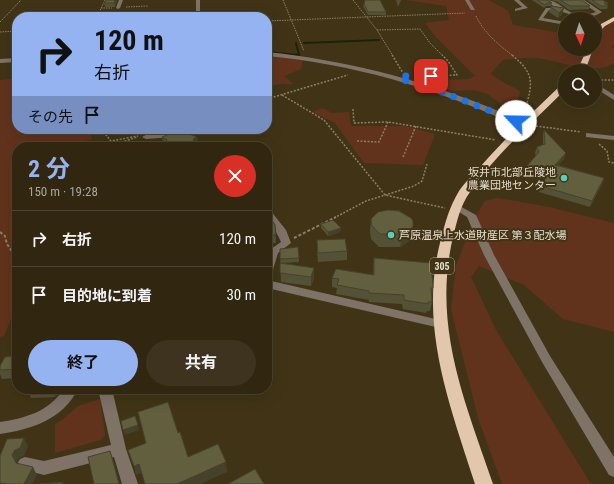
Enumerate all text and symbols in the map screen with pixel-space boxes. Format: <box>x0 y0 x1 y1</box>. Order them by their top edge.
north arrow <box>558 12 602 56</box>
map controls <box>558 12 602 108</box>
text: 120 m <box>94 24 164 57</box>
icon: right <box>28 28 80 80</box>
pin <box>414 59 448 93</box>
text: 右折 <box>94 62 130 83</box>
button: search <box>558 64 602 108</box>
icon: arrive <box>420 65 442 87</box>
position arrow <box>495 100 537 142</box>
icon: arrive <box>81 104 103 126</box>
text: その先 <box>28 108 73 126</box>
text: 2 分 <box>28 155 70 183</box>
button: close <box>214 155 256 197</box>
place label: 坂井市北部丘陵地 農業団地センター <box>468 166 556 192</box>
marker: 坂井市北部丘陵地 農業団地センター <box>559 173 569 183</box>
text: 150 m · 19:28 <box>28 184 98 199</box>
icon: right <box>28 228 50 250</box>
place label: 芦原温泉上水道財産区 第３配水場 <box>399 229 567 242</box>
text: 120 m <box>219 230 256 248</box>
marker: 芦原温泉上水道財産区 第３配水場 <box>386 230 396 240</box>
text: 右折 <box>62 231 92 249</box>
road number: 305 <box>430 258 454 274</box>
icon: arrive <box>28 284 50 306</box>
text: 30 m <box>226 286 256 304</box>
text: 目的地に到着 <box>62 287 152 305</box>
button: 終了 <box>28 340 138 386</box>
button: 共有 <box>146 340 256 386</box>

